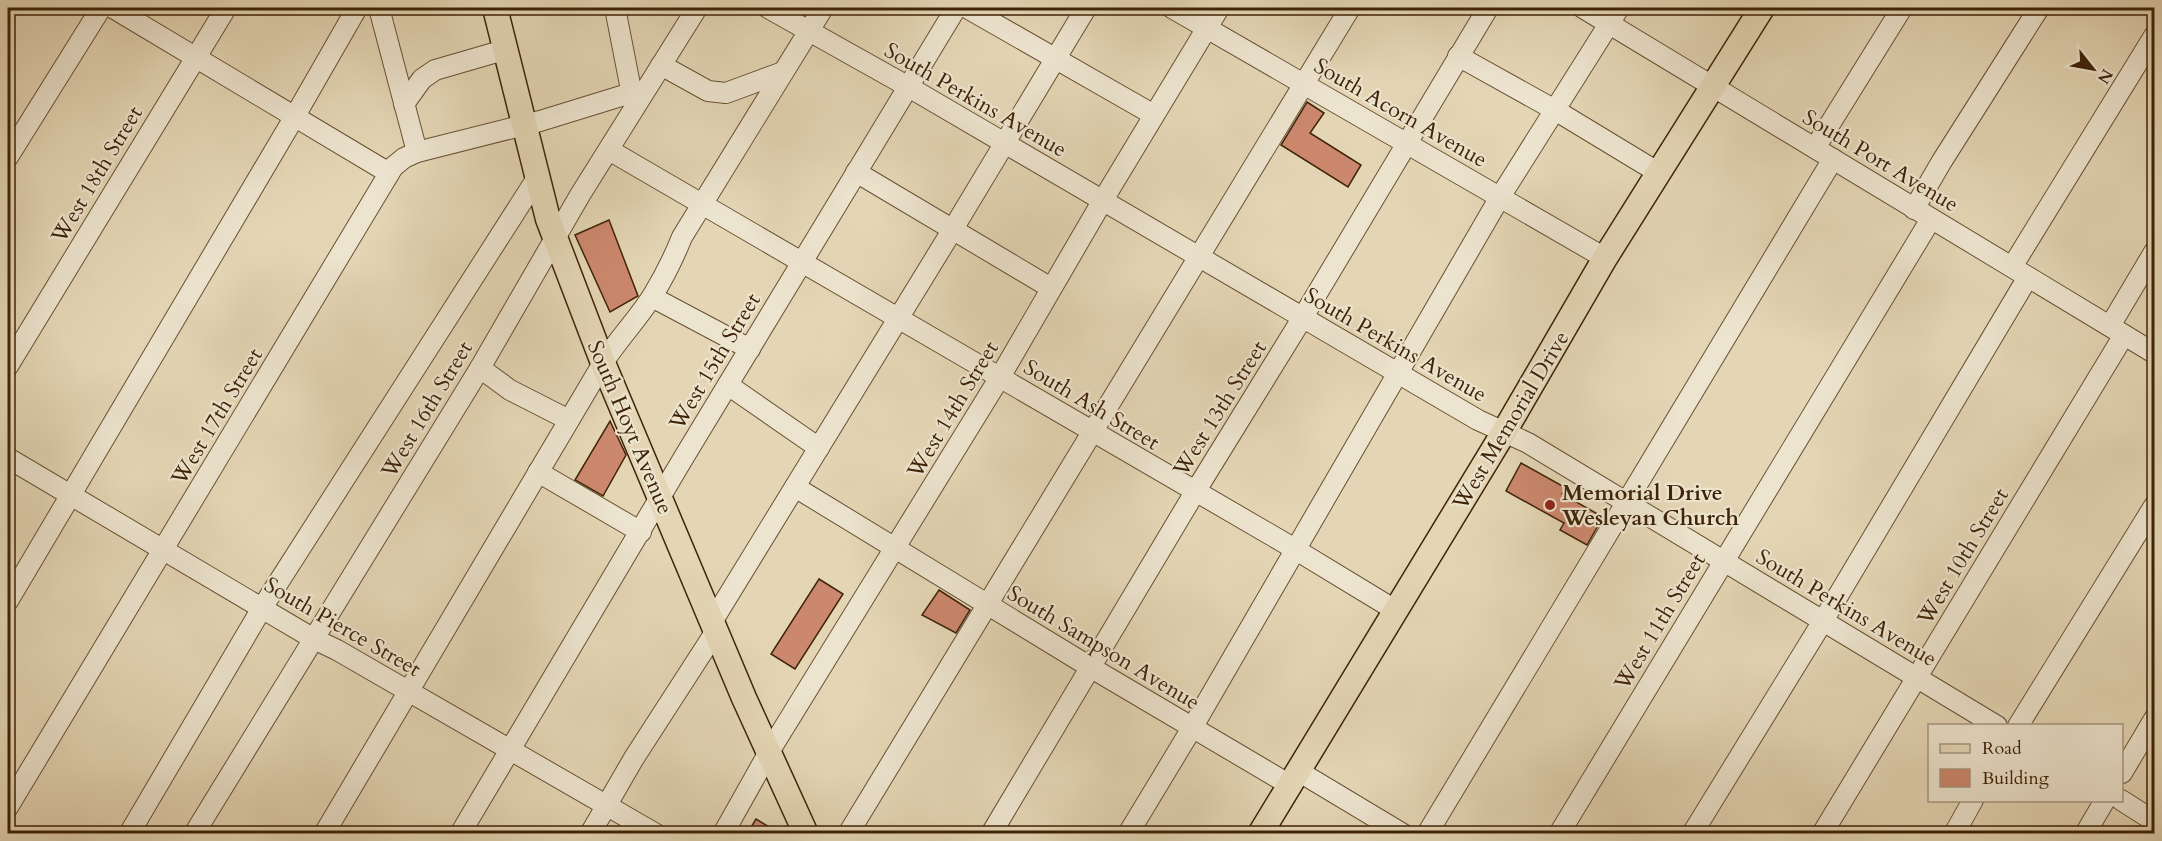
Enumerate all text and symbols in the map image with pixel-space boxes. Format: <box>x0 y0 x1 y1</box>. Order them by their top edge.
street label: South Perkins Avenue <box>879 35 1072 164</box>
north arrow <box>2063 39 2123 99</box>
street label: South Acorn Avenue <box>1308 51 1493 175</box>
text: N <box>2092 65 2118 88</box>
street label: West 18th Street <box>44 100 150 249</box>
street label: South Port Avenue <box>1797 102 1964 219</box>
street label: South Perkins Avenue <box>1299 280 1492 409</box>
street label: West 15th Street <box>662 287 768 436</box>
street label: West Memorial Drive <box>1445 325 1576 517</box>
street label: West 16th Street <box>374 335 480 484</box>
street label: West 14th Street <box>900 335 1006 484</box>
street label: West 13th Street <box>1166 335 1274 483</box>
street label: South Hoyt Avenue <box>580 336 680 519</box>
street label: West 17th Street <box>164 342 270 491</box>
street label: South Ash Street <box>1018 352 1165 457</box>
place label: Memorial Drive Wesleyan Church <box>1561 478 1739 533</box>
street label: West 10th Street <box>1910 482 2016 631</box>
marker: Memorial Drive Wesleyan Church <box>1543 498 1557 512</box>
street label: South Perkins Avenue <box>1750 542 1943 674</box>
street label: West 11th Street <box>1607 547 1713 696</box>
street label: South Pierce Street <box>259 570 426 684</box>
street label: South Sampson Avenue <box>1002 578 1205 717</box>
legend <box>1928 724 2123 802</box>
text: Road <box>1982 736 2022 761</box>
text: Building <box>1982 766 2050 791</box>

